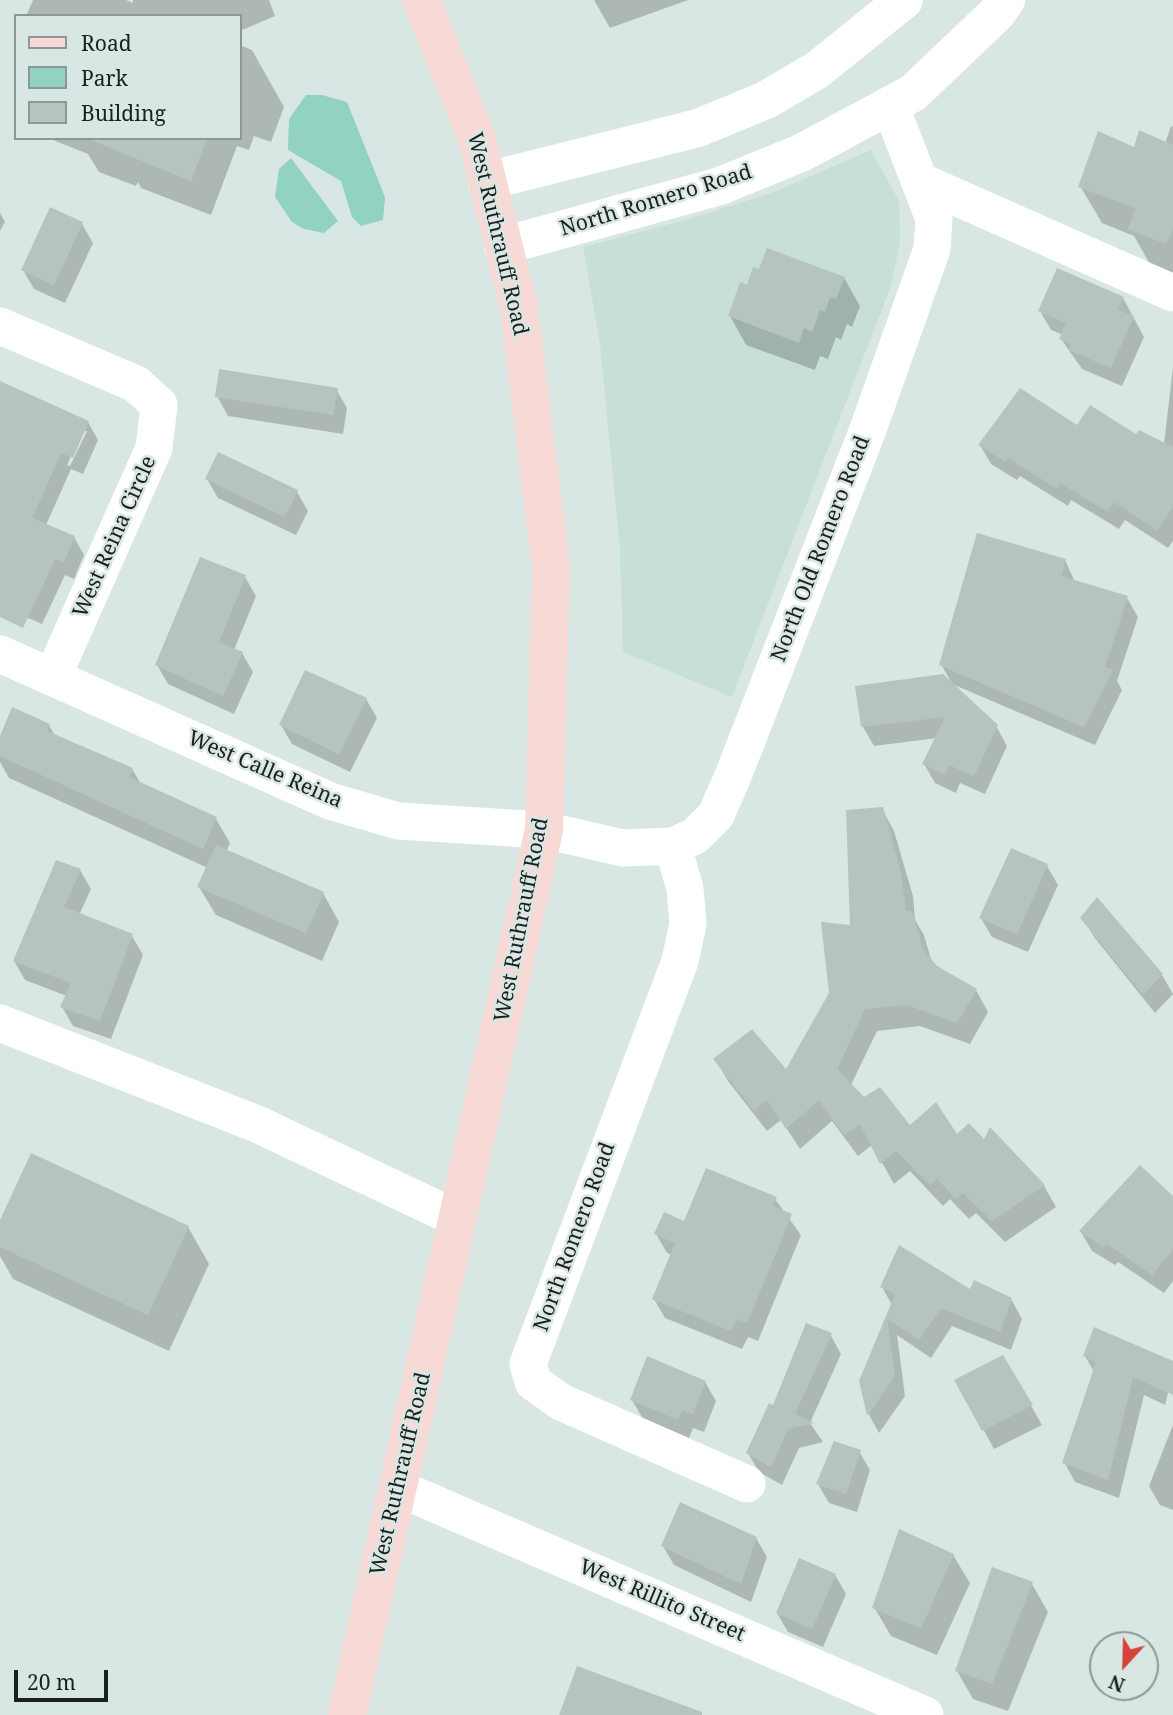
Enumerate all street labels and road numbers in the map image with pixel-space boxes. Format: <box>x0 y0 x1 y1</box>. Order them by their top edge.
street label: West Ruthrauff Road <box>461 130 533 338</box>
street label: North Romero Road <box>557 160 755 242</box>
street label: North Old Romero Road <box>766 433 876 665</box>
street label: West Reina Circle <box>68 452 162 622</box>
street label: West Calle Reina <box>184 726 346 814</box>
street label: West Ruthrauff Road <box>490 816 554 1024</box>
street label: North Romero Road <box>529 1139 621 1335</box>
street label: West Ruthrauff Road <box>365 1370 437 1578</box>
street label: West Rillito Street <box>575 1555 749 1647</box>

